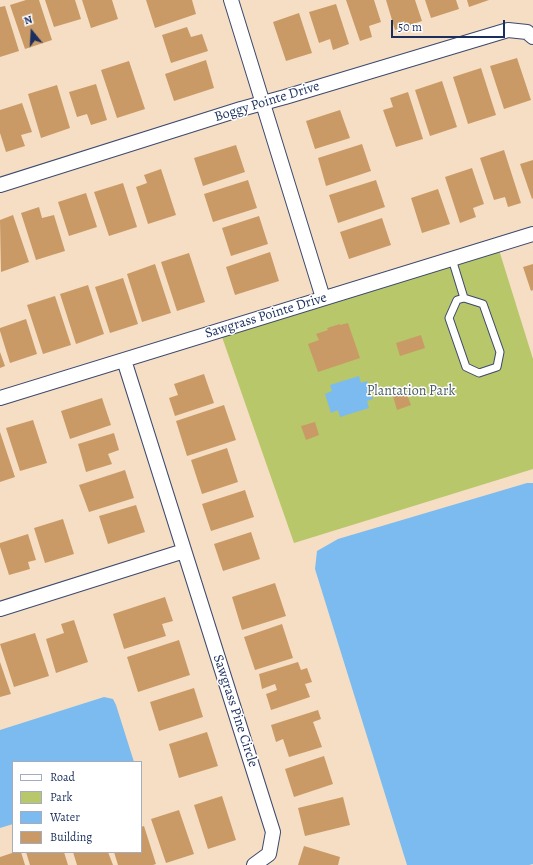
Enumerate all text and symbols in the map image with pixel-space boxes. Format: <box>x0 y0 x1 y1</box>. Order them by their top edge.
north arrow <box>12 12 52 52</box>
text: N <box>22 12 34 28</box>
scale bar <box>393 12 507 38</box>
text: 50 m <box>398 19 422 35</box>
street label: Boggy Pointe Drive <box>212 78 322 126</box>
street label: Sawgrass Pointe Drive <box>203 289 329 343</box>
park label: Plantation Park <box>367 384 455 400</box>
street label: Sawgrass Pine Circle <box>209 653 261 769</box>
legend <box>12 761 142 853</box>
text: Road <box>50 769 75 785</box>
text: Park <box>50 789 73 805</box>
text: Water <box>50 809 80 825</box>
text: Building <box>50 829 92 845</box>

